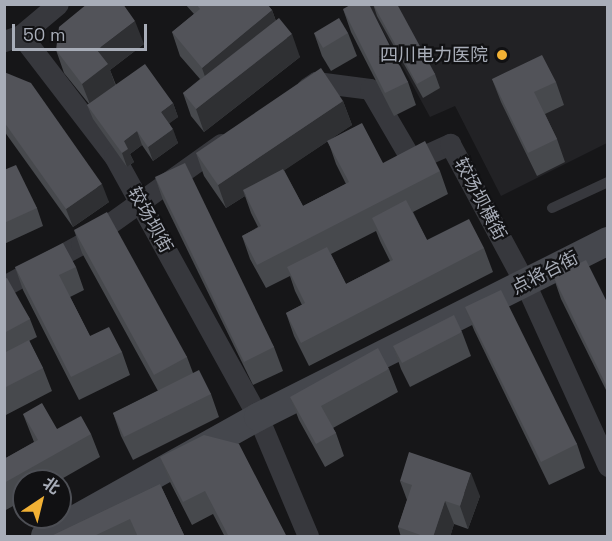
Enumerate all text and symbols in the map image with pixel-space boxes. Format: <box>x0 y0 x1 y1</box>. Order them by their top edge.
scale bar <box>15 12 150 50</box>
text: 50 m <box>23 23 65 46</box>
place label: 四川电力医院 <box>380 44 488 66</box>
marker: 四川电力医院 <box>493 46 511 64</box>
street label: 较场坝横街 <box>449 154 511 244</box>
street label: 较场坝街 <box>123 183 177 257</box>
street label: 点将台街 <box>508 247 582 299</box>
north arrow <box>12 469 72 529</box>
text: 北 <box>39 472 64 499</box>

